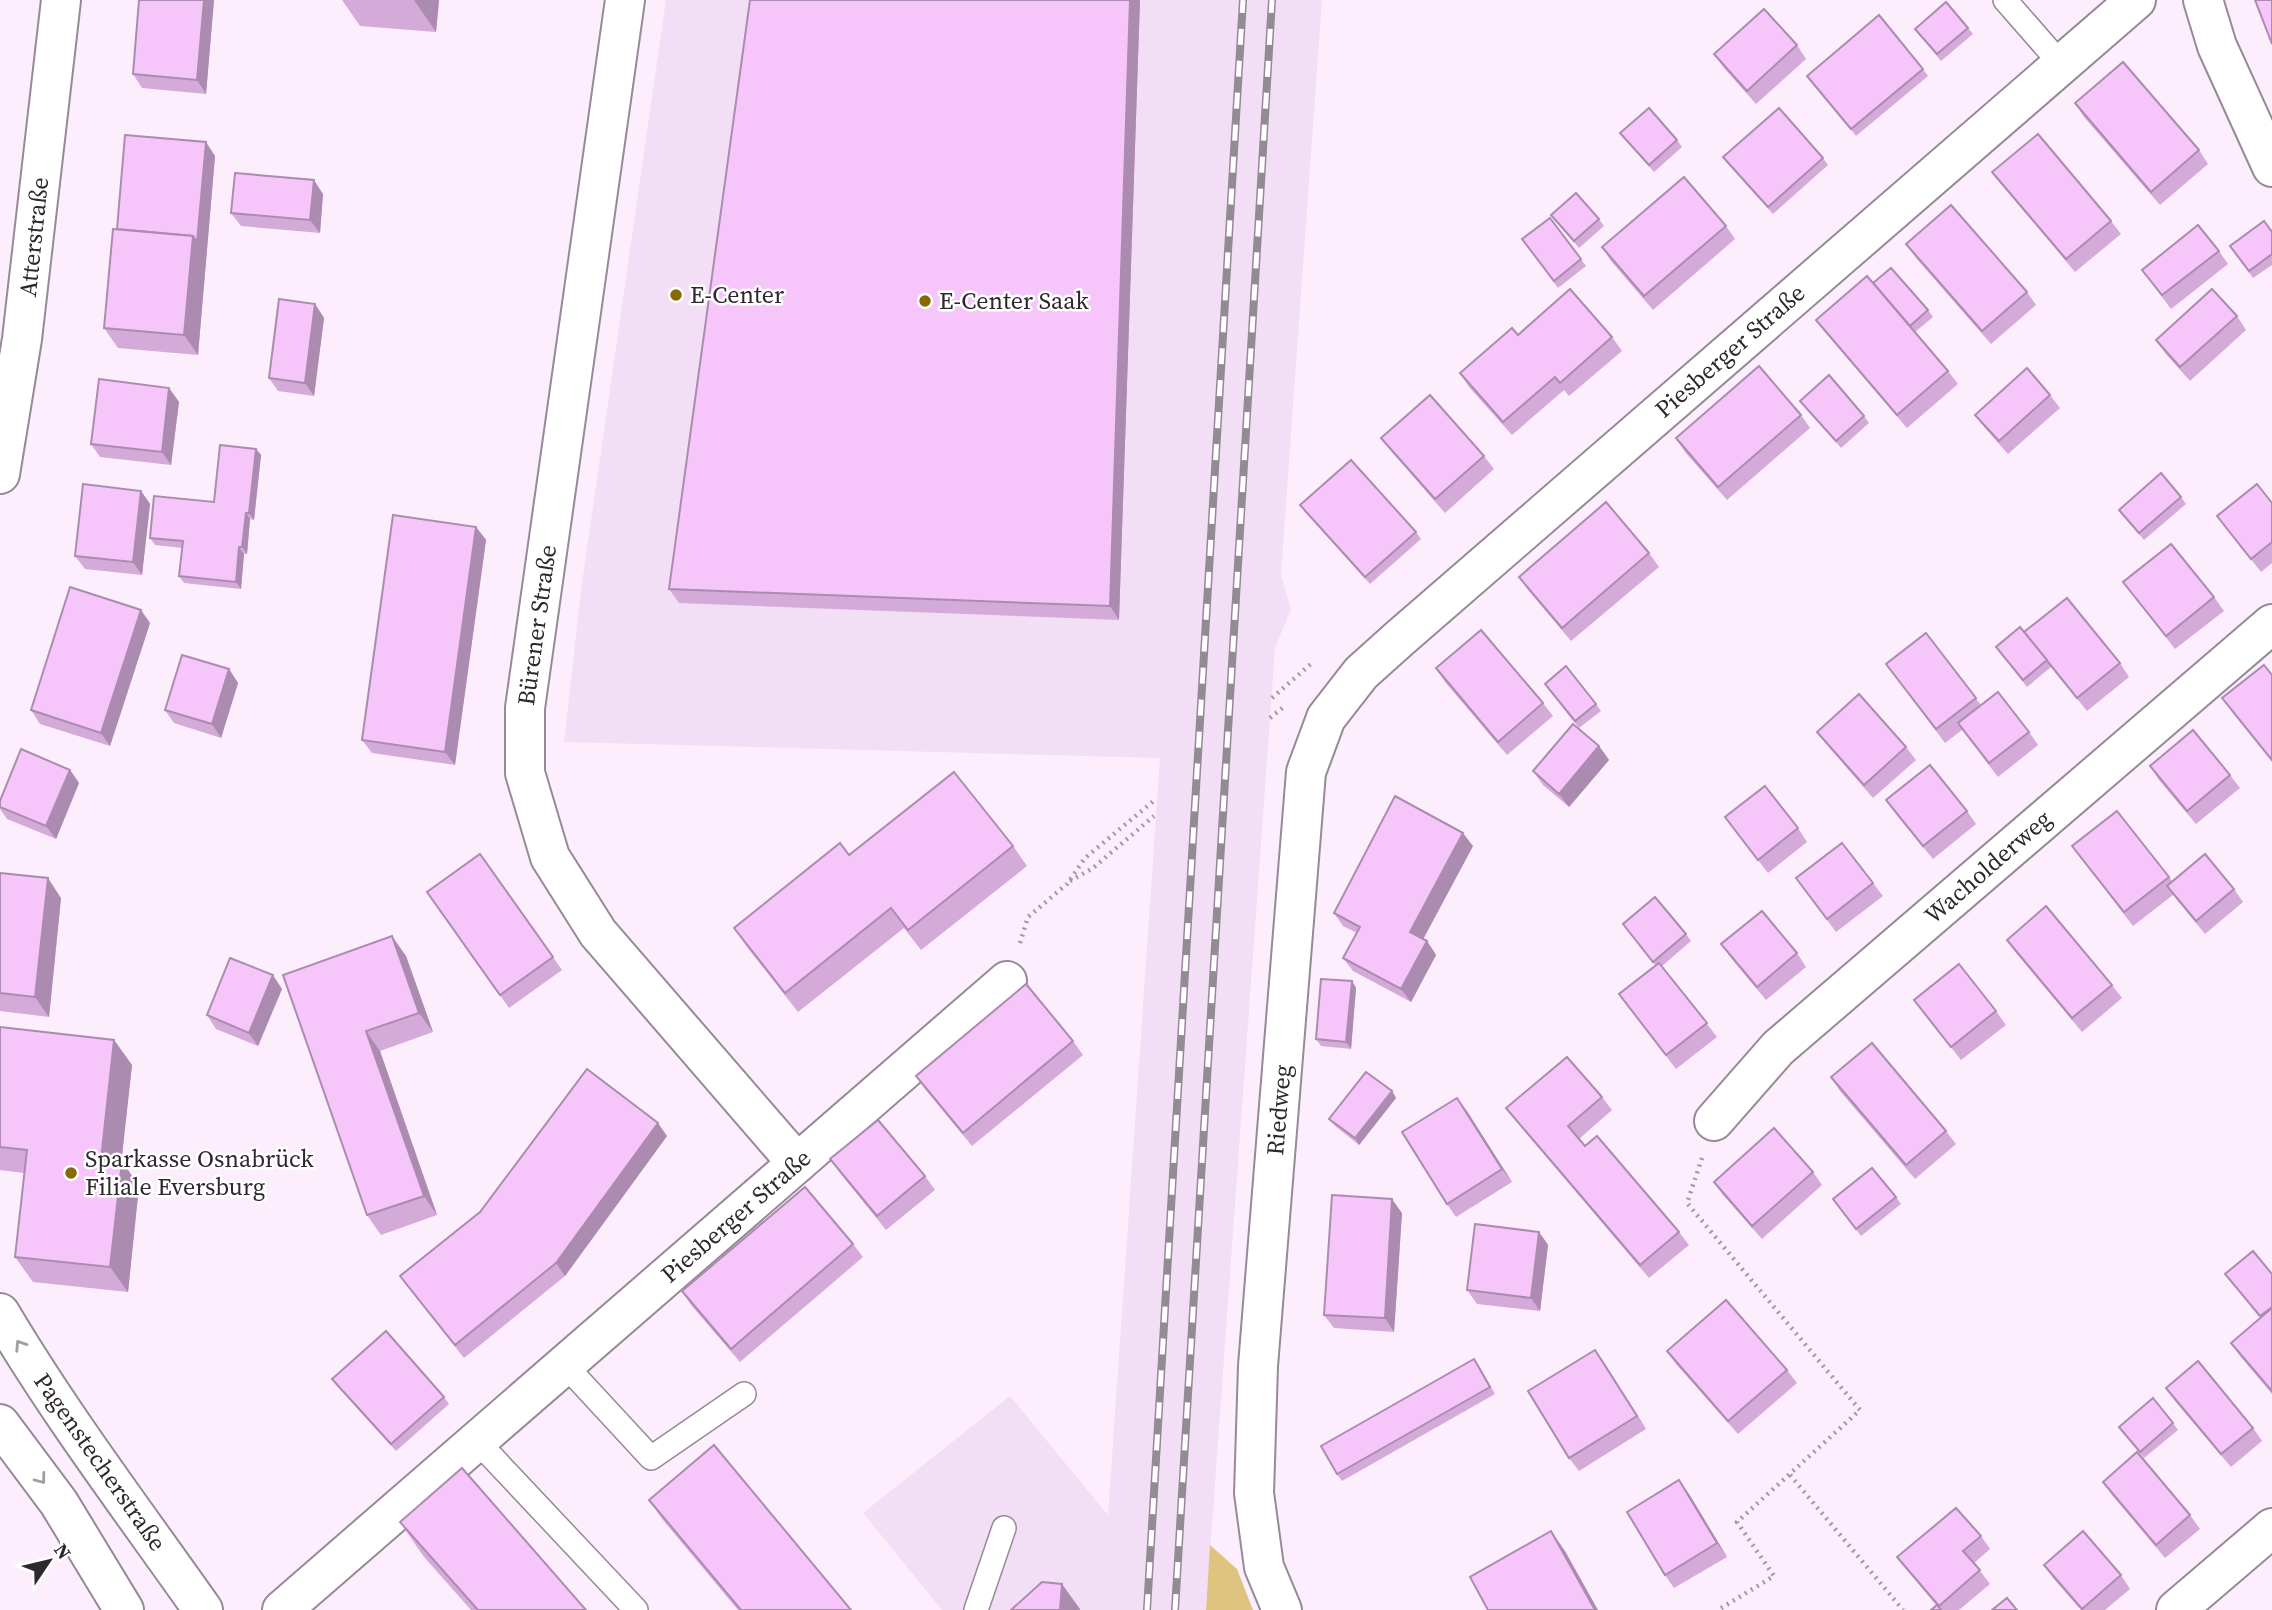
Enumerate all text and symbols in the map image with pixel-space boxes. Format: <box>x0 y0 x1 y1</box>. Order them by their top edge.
street label: Atterstraße <box>11 175 56 298</box>
street label: Piesberger Straße <box>1648 276 1812 425</box>
place label: E-Center <box>690 278 784 311</box>
place label: E-Center Saak <box>939 284 1090 317</box>
marker: E-Center <box>668 287 684 303</box>
marker: E-Center Saak <box>917 293 933 309</box>
street label: Bürener Straße <box>509 543 564 707</box>
street label: Wacholderweg <box>1917 802 2058 931</box>
street label: Riedweg <box>1258 1063 1299 1157</box>
street label: Piesberger Straße <box>654 1141 818 1290</box>
place label: Sparkasse Osnabrück Filiale Eversburg <box>85 1142 314 1203</box>
marker: Sparkasse Osnabrück Filiale Eversburg <box>63 1165 79 1181</box>
one-way arrow <box>15 1340 28 1353</box>
street label: Pagenstecherstraße <box>27 1366 174 1557</box>
one-way arrow <box>33 1471 45 1483</box>
north arrow <box>14 1526 84 1596</box>
text: N <box>48 1538 78 1565</box>

